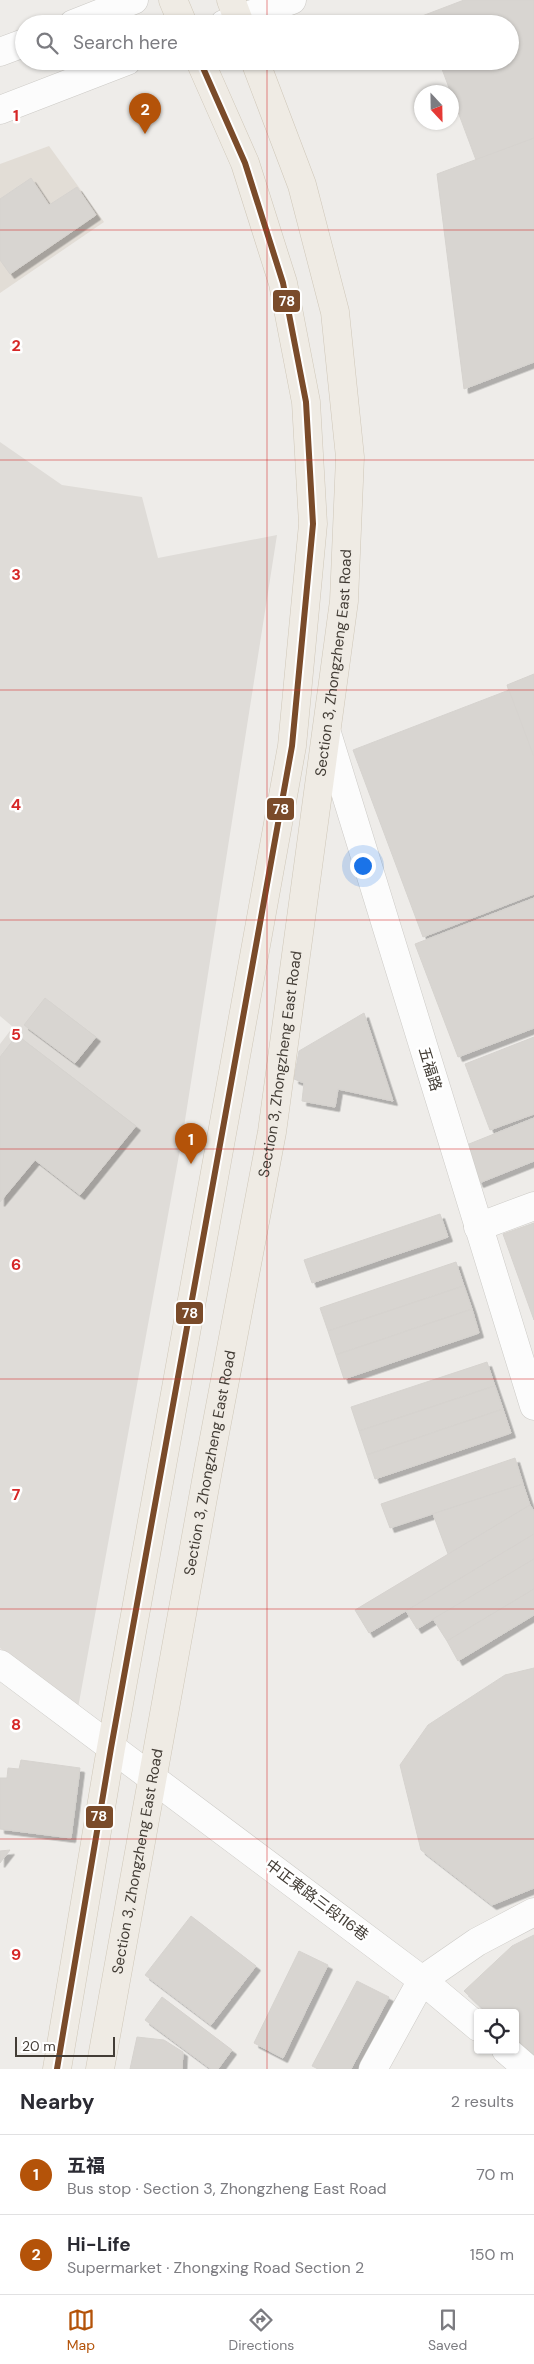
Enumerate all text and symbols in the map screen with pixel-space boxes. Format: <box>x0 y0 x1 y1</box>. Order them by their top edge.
search box <box>15 15 519 70</box>
icon: search <box>33 29 61 57</box>
text: Search here <box>73 30 178 55</box>
north arrow <box>414 85 459 130</box>
pin: 2 <box>129 93 161 134</box>
text: 1 <box>13 105 19 126</box>
line badge: 78 <box>272 289 301 313</box>
text: 78 <box>279 292 295 310</box>
text: 2 <box>11 335 21 356</box>
street label: Section 3, Zhongzheng East Road <box>310 549 356 778</box>
text: 3 <box>11 564 21 585</box>
text: 4 <box>11 794 21 815</box>
line badge: 78 <box>266 797 295 821</box>
text: 78 <box>273 800 289 818</box>
your location <box>350 853 376 879</box>
street label: Section 3, Zhongzheng East Road <box>254 950 306 1179</box>
text: 5 <box>11 1024 21 1045</box>
street label: 五福路 <box>414 1045 446 1093</box>
pin: 1 <box>175 1123 207 1164</box>
text: 6 <box>11 1254 21 1275</box>
line badge: 78 <box>175 1301 204 1325</box>
text: 78 <box>182 1304 198 1322</box>
street label: Section 3, Zhongzheng East Road <box>179 1349 240 1577</box>
text: 7 <box>12 1484 21 1505</box>
text: 8 <box>11 1714 21 1735</box>
street label: Section 3, Zhongzheng East Road <box>107 1747 168 1976</box>
line badge: 78 <box>85 1805 114 1829</box>
text: 78 <box>91 1807 107 1825</box>
street label: 中正東路三段116巷 <box>262 1855 372 1945</box>
text: 9 <box>11 1944 21 1965</box>
map controls <box>474 2009 519 2054</box>
button: locate <box>474 2009 519 2054</box>
scale bar <box>15 2034 115 2057</box>
text: 20 m <box>22 2037 56 2055</box>
text: Nearby <box>20 2088 94 2116</box>
text: 2 results <box>451 2091 514 2112</box>
text: 五福 <box>67 2153 105 2178</box>
text: 1 <box>33 2164 39 2185</box>
text: 70 m <box>476 2164 514 2185</box>
text: Bus stop · Section 3, Zhongzheng East Road <box>67 2178 387 2199</box>
text: Hi-Life <box>67 2232 131 2257</box>
text: 2 <box>31 2244 41 2265</box>
text: 150 m <box>470 2244 514 2265</box>
text: Supermarket · Zhongxing Road Section 2 <box>67 2257 364 2278</box>
tab: Map <box>67 2306 95 2354</box>
tab: Directions <box>229 2306 294 2354</box>
tab: Saved <box>428 2306 467 2354</box>

